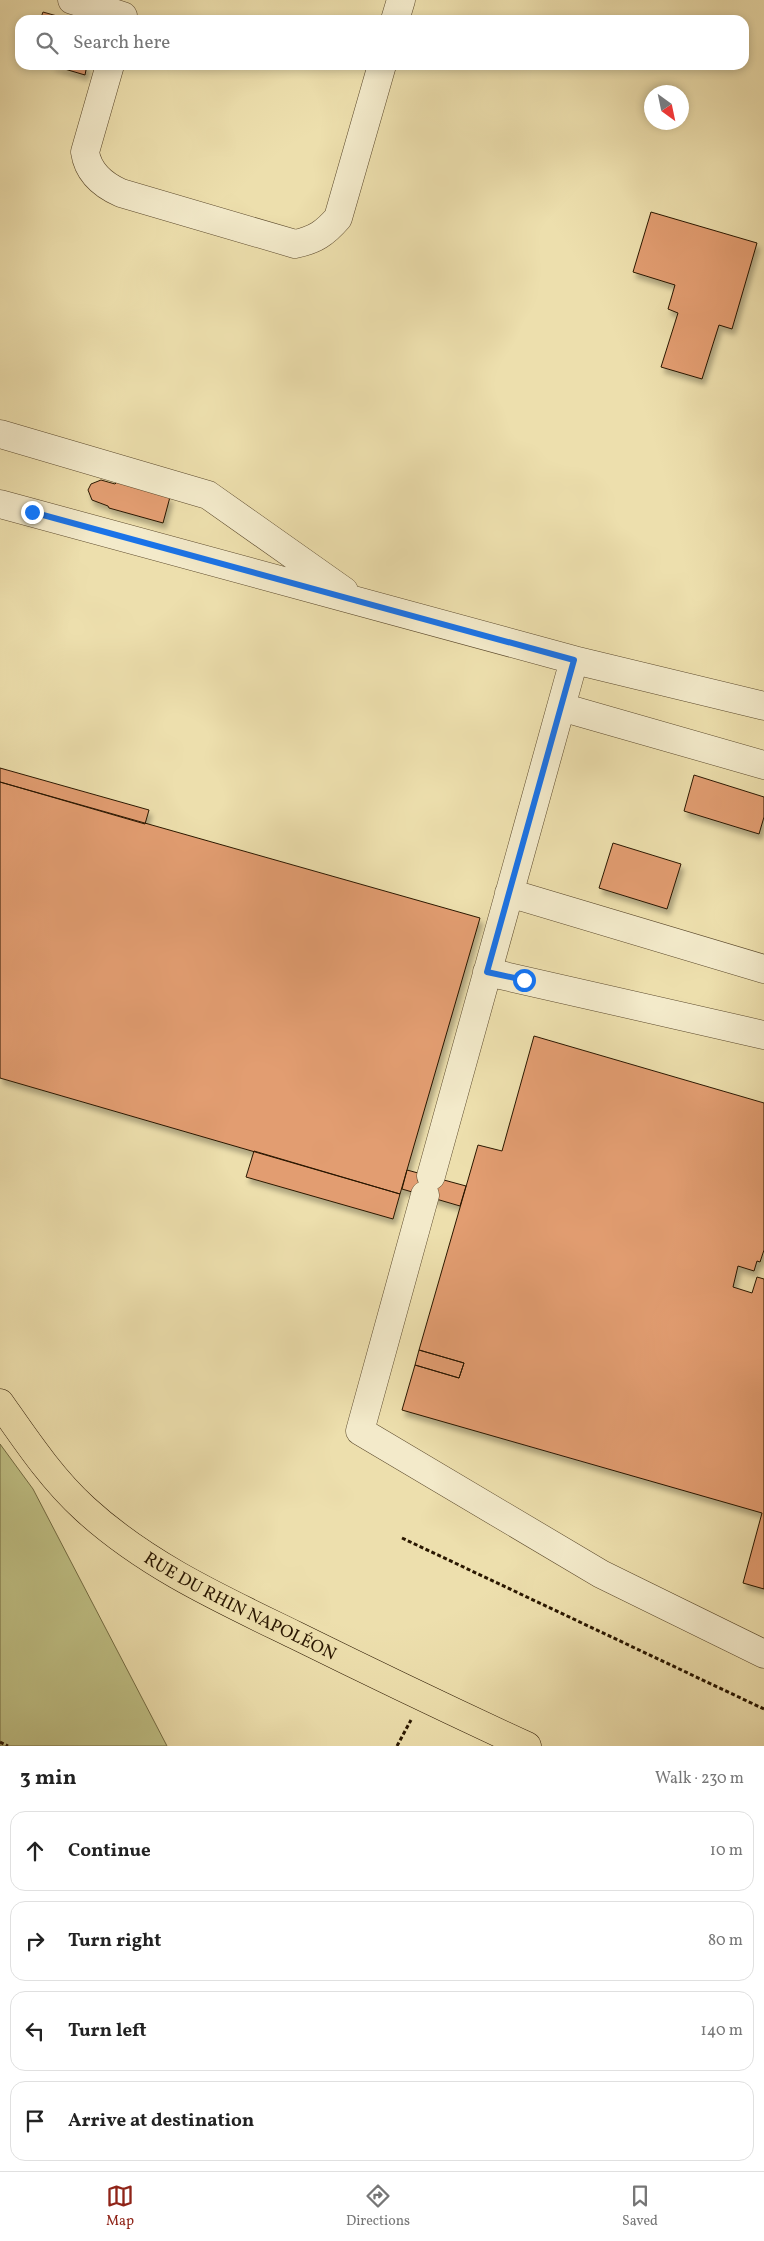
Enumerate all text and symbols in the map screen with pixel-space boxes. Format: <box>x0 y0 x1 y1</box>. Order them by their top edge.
search box <box>15 15 749 70</box>
icon: search <box>33 29 61 57</box>
text: Search here <box>73 30 170 56</box>
north arrow <box>644 85 689 130</box>
route end <box>21 501 44 524</box>
route start <box>513 969 536 992</box>
street label: RUE DU RHIN NAPOLÉON <box>138 1547 340 1667</box>
text: 3 min <box>20 1764 76 1793</box>
text: Walk · 230 m <box>655 1768 744 1790</box>
icon: ahead <box>21 1837 49 1865</box>
text: Continue <box>68 1838 151 1864</box>
text: 10 m <box>710 1840 743 1862</box>
icon: right <box>21 1927 49 1955</box>
text: Turn right <box>68 1928 161 1954</box>
text: 80 m <box>708 1930 743 1952</box>
icon: left <box>21 2017 49 2045</box>
text: Turn left <box>68 2018 147 2044</box>
text: 140 m <box>701 2020 743 2042</box>
icon: arrive <box>21 2107 49 2135</box>
text: Arrive at destination <box>68 2108 254 2134</box>
tab: Map <box>106 2182 134 2231</box>
tab: Directions <box>346 2182 410 2231</box>
tab: Saved <box>622 2182 658 2231</box>

